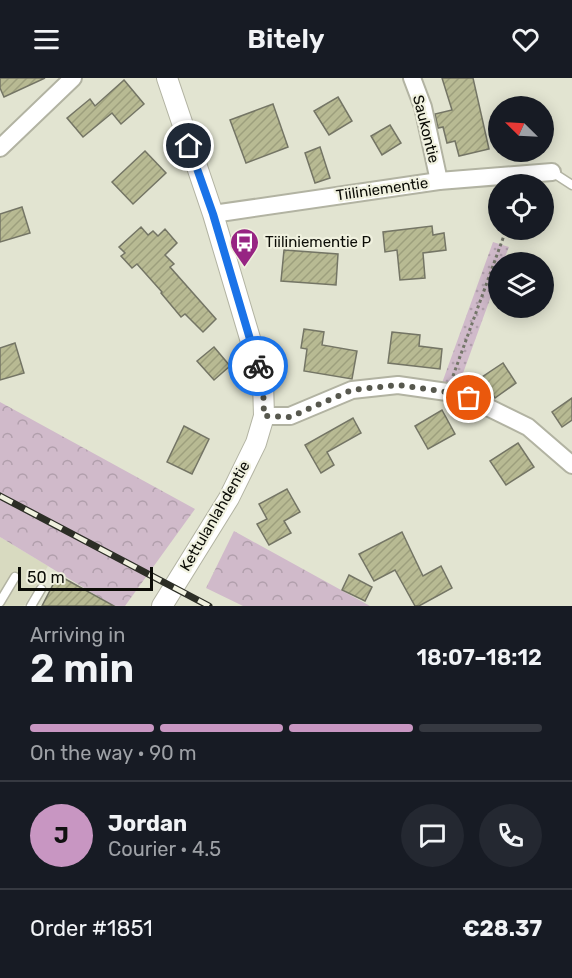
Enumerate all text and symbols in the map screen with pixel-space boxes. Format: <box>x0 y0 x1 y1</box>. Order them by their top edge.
icon: menu <box>30 23 63 56</box>
text: Bitely <box>247 23 325 55</box>
icon: heart <box>509 23 542 56</box>
street label: Saukontie <box>409 93 443 165</box>
north arrow <box>488 96 554 162</box>
map controls <box>488 96 554 318</box>
pin <box>163 120 214 171</box>
icon: home <box>172 129 205 162</box>
street label: Tiiliniementie <box>335 174 429 204</box>
button: locate <box>488 174 554 240</box>
bus stop icon: Tiiliniementie P <box>228 226 260 268</box>
place label: Tiiliniementie P <box>265 233 372 251</box>
button: layers <box>488 252 554 318</box>
courier <box>228 336 288 396</box>
icon: bike <box>242 350 275 383</box>
pin <box>443 372 494 423</box>
icon: bag <box>452 381 485 414</box>
street label: Kettulanlahdentie <box>176 458 254 574</box>
scale bar <box>18 564 153 592</box>
text: 50 m <box>27 568 65 587</box>
text: Arriving in <box>30 623 125 647</box>
text: 18:07–18:12 <box>416 644 542 671</box>
text: 2 min <box>30 646 134 692</box>
text: On the way · 90 m <box>30 741 196 765</box>
button: chat <box>401 804 464 867</box>
button: phone <box>479 804 542 867</box>
text: Jordan <box>108 810 187 837</box>
text: J <box>54 822 69 849</box>
text: Courier · 4.5 <box>108 837 221 861</box>
text: Order #1851 <box>30 915 153 942</box>
text: €28.37 <box>462 915 542 942</box>

